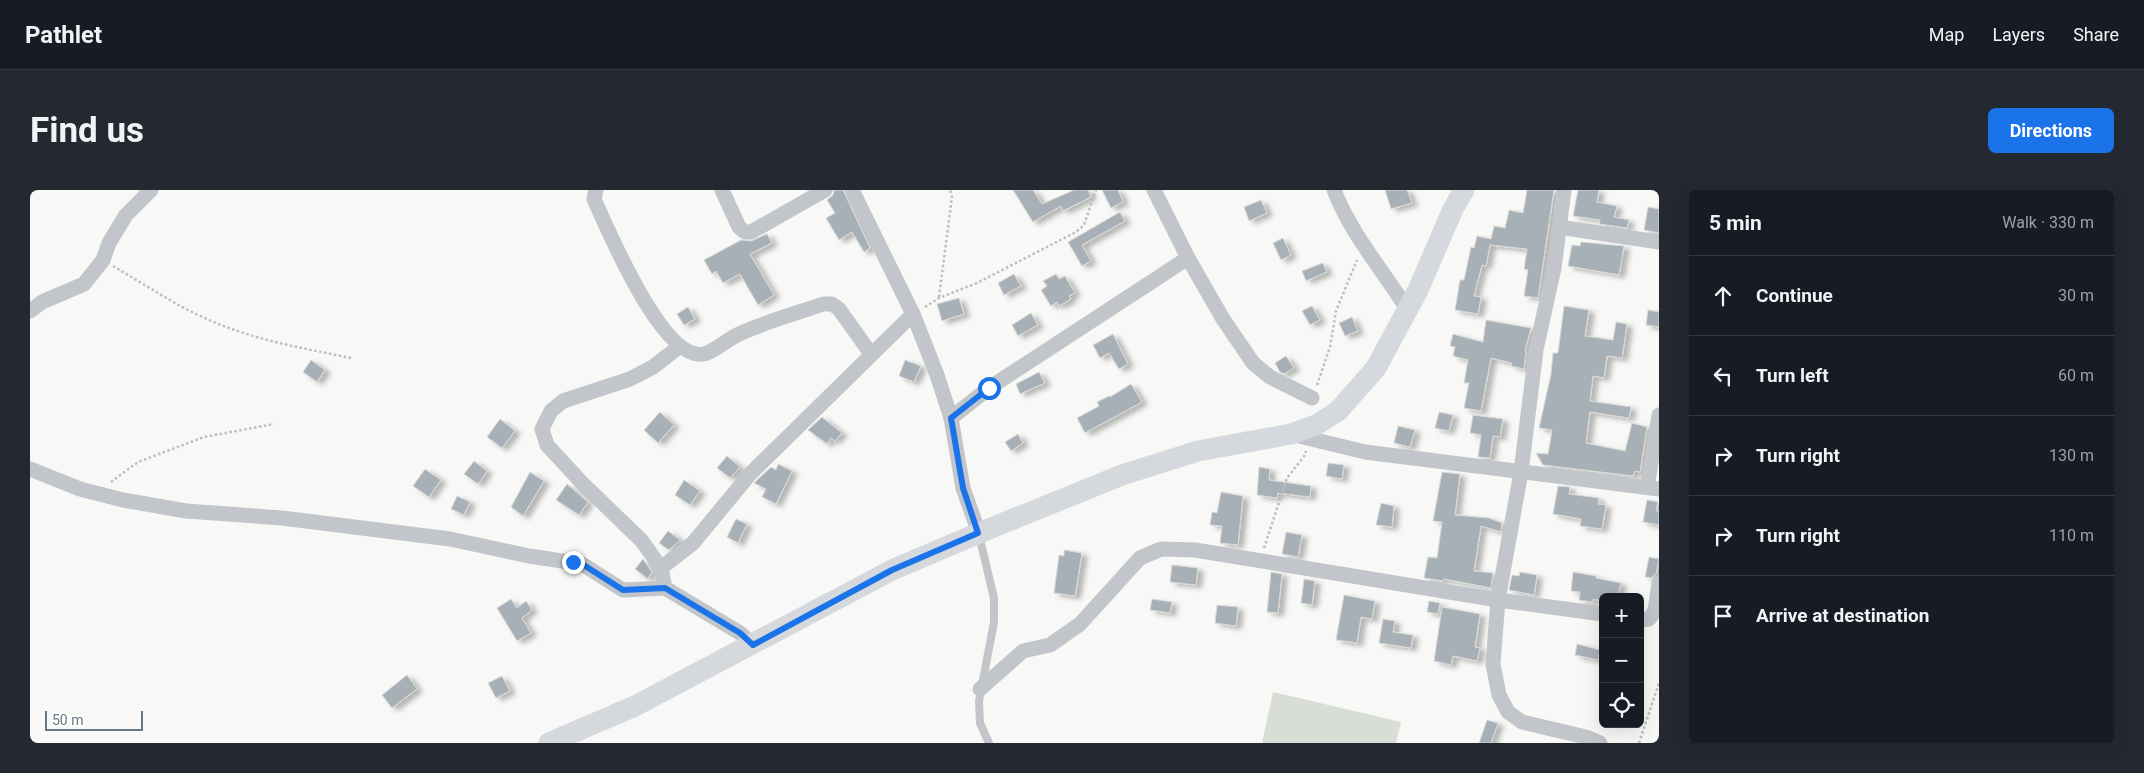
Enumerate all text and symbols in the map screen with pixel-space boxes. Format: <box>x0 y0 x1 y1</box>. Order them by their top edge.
text: Pathlet <box>25 21 102 49</box>
text: Map <box>1929 24 1964 45</box>
text: Layers <box>1992 24 2045 45</box>
text: Share <box>2073 24 2119 45</box>
button: Directions <box>1988 108 2114 153</box>
text: Find us <box>30 110 144 151</box>
text: 5 min <box>1709 211 1762 235</box>
text: Walk · 330 m <box>2002 213 2094 232</box>
icon: ahead <box>1709 282 1737 310</box>
text: Continue <box>1756 284 1833 307</box>
text: 30 m <box>2058 286 2094 305</box>
icon: left <box>1709 362 1737 390</box>
text: Turn left <box>1756 364 1829 387</box>
text: 60 m <box>2058 366 2094 385</box>
route start <box>978 377 1001 400</box>
icon: right <box>1709 442 1737 470</box>
text: Turn right <box>1756 444 1840 467</box>
text: 130 m <box>2049 446 2094 465</box>
icon: right <box>1709 522 1737 550</box>
text: Turn right <box>1756 524 1840 547</box>
text: 110 m <box>2049 526 2094 545</box>
route end <box>562 551 585 574</box>
map controls <box>1599 593 1644 728</box>
button: + <box>1599 593 1644 638</box>
icon: arrive <box>1709 602 1737 630</box>
text: Arrive at destination <box>1756 604 1929 627</box>
button: − <box>1599 638 1644 683</box>
button: locate <box>1599 683 1644 728</box>
scale bar <box>45 708 142 731</box>
text: 50 m <box>52 712 84 728</box>

